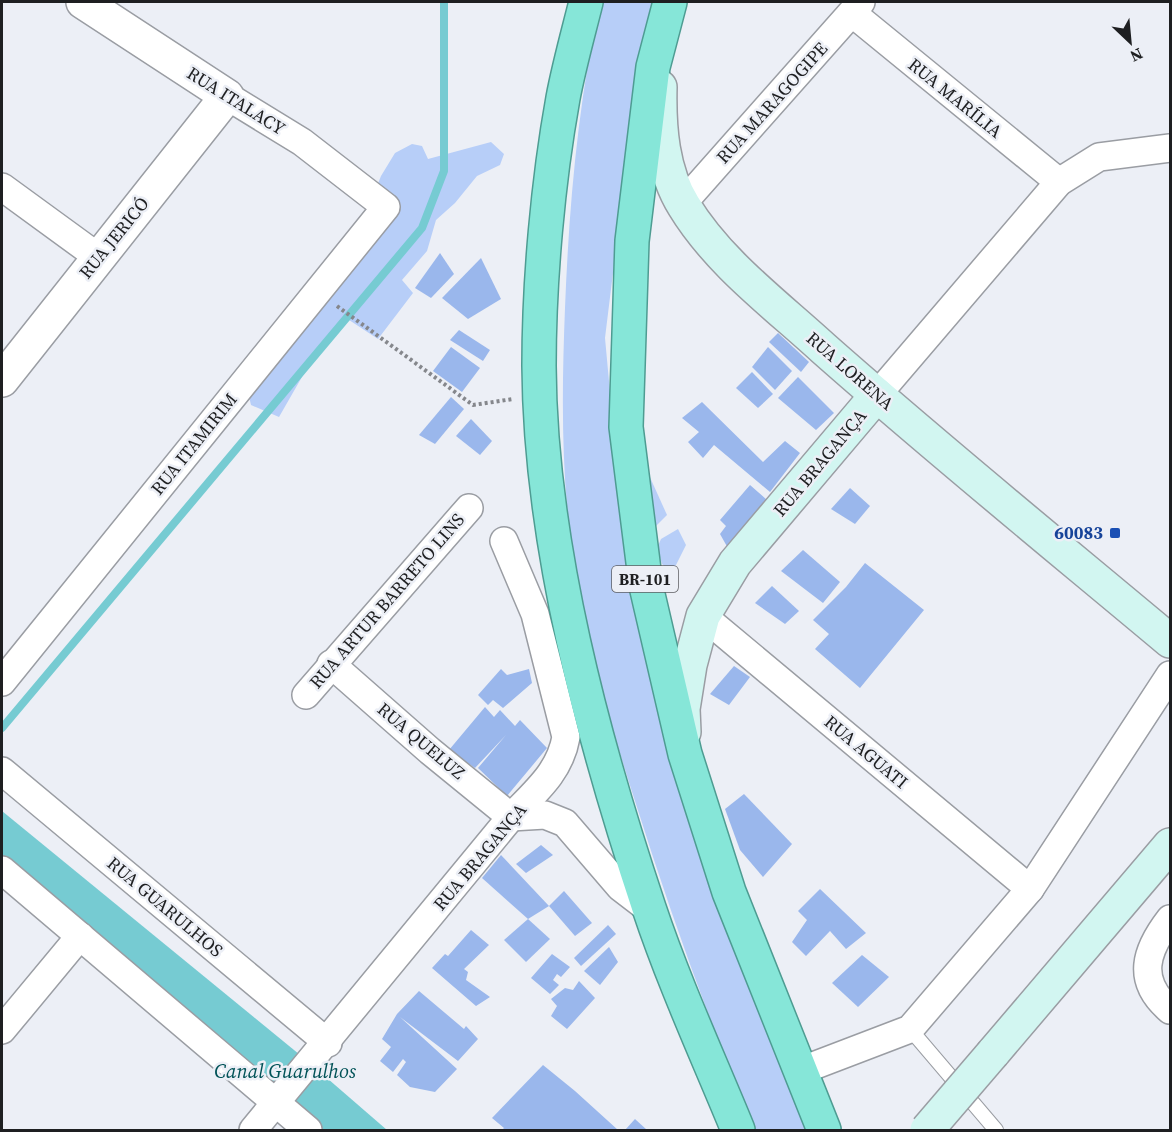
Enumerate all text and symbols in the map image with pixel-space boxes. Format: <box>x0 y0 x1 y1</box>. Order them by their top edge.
north arrow <box>1100 12 1160 72</box>
street label: RUA MARAGOGIPE <box>710 36 833 169</box>
text: N <box>1126 43 1147 68</box>
street label: RUA MARÍLIA <box>903 52 1008 143</box>
street label: RUA ITALACY <box>182 60 291 141</box>
street label: RUA JERICÓ <box>73 192 154 284</box>
street label: RUA LORENA <box>801 326 900 416</box>
street label: RUA ITAMIRIM <box>145 387 243 500</box>
street label: RUA BRAGANÇA <box>767 404 872 522</box>
street label: RUA ARTUR BARRETO LINS <box>303 508 470 694</box>
place label: 60083 <box>1054 520 1103 545</box>
marker: 60083 <box>1108 526 1122 540</box>
road number: BR-101 <box>612 566 678 592</box>
street label: RUA QUELUZ <box>372 696 471 785</box>
street label: RUA AGUATI <box>819 709 914 794</box>
street label: RUA BRAGANÇA <box>427 798 532 916</box>
street label: RUA GUARULHOS <box>102 851 229 963</box>
water label: Canal Guarulhos <box>214 1057 357 1085</box>

